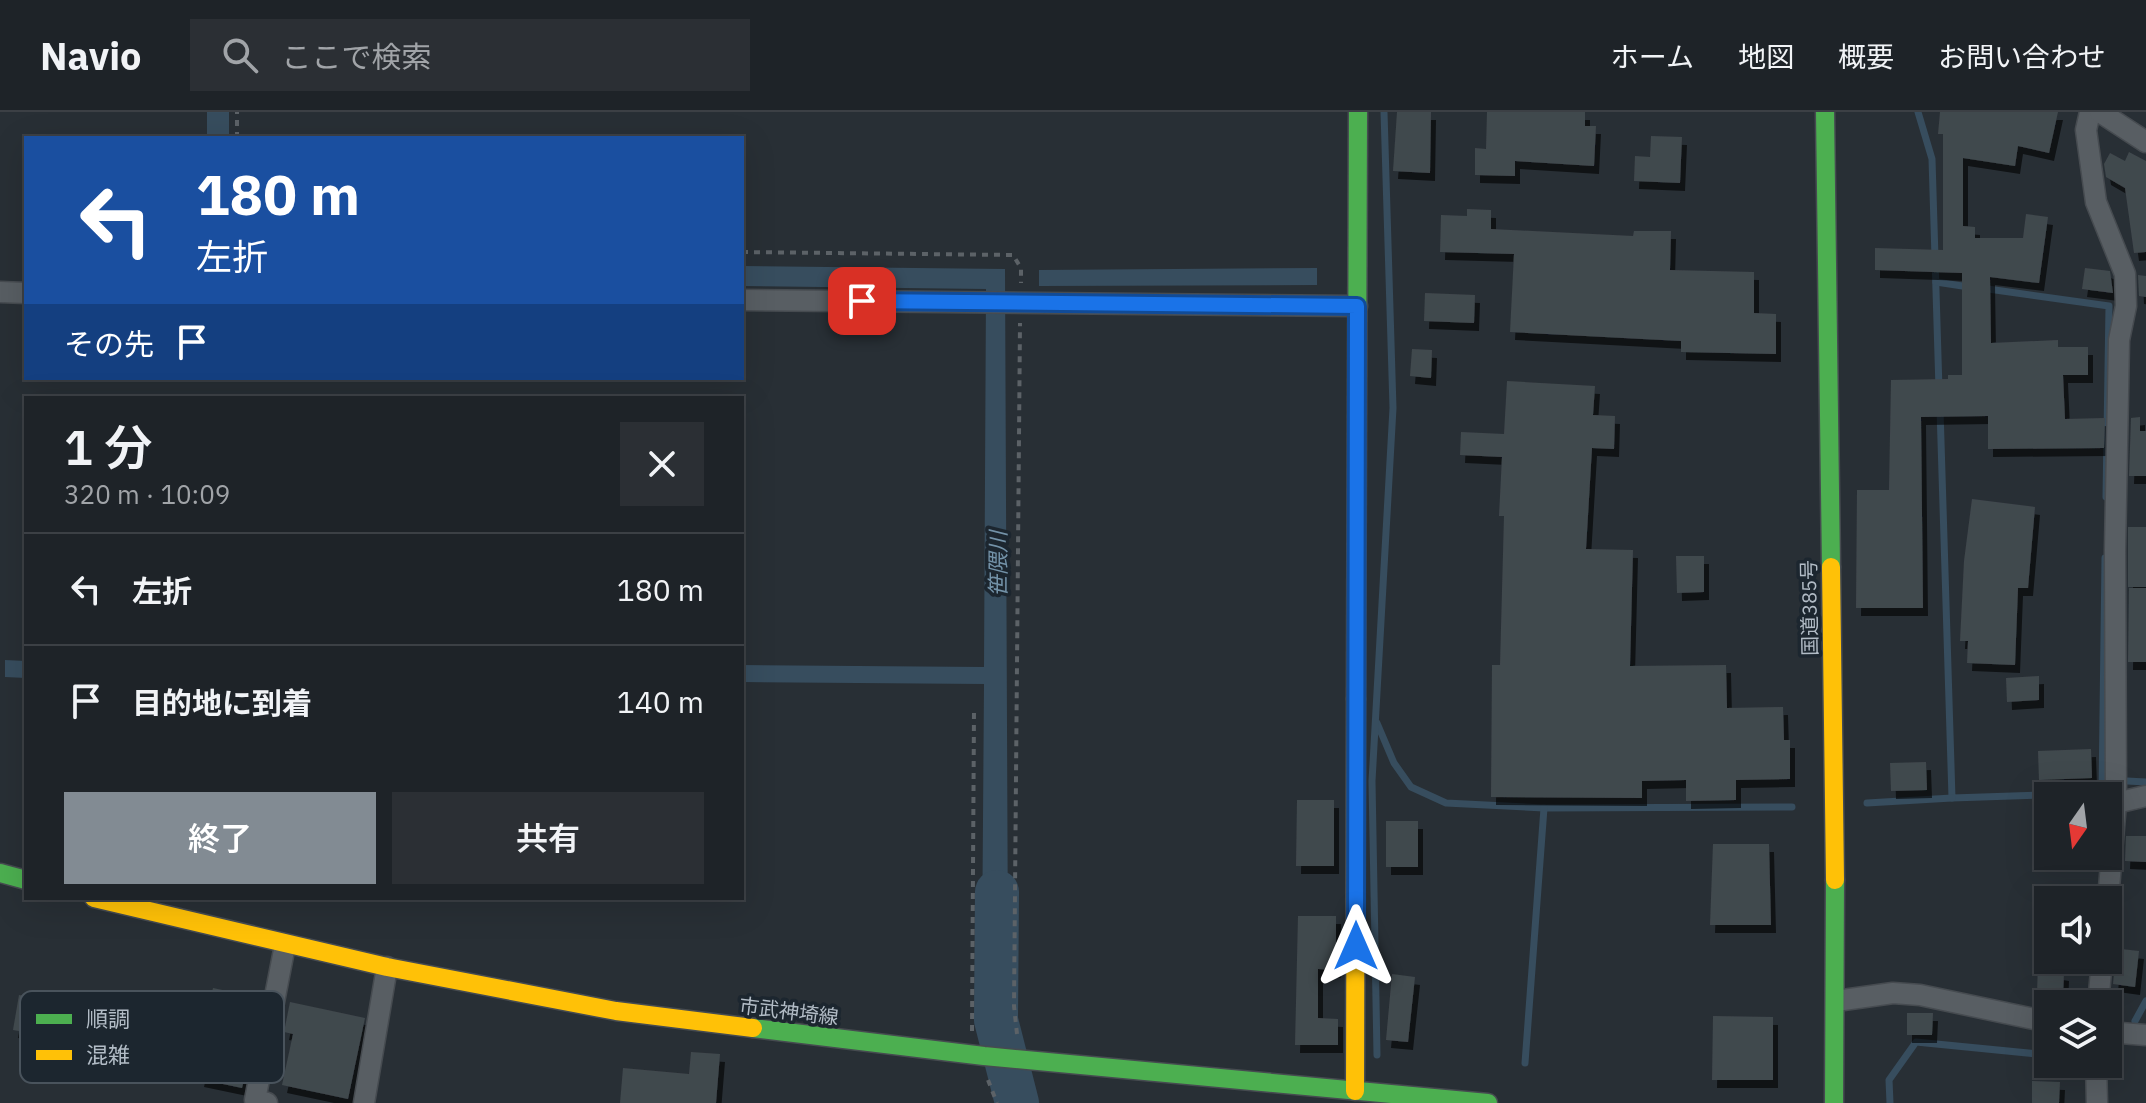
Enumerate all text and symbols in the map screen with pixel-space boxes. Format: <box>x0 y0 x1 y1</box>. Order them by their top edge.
search box <box>190 19 750 91</box>
text: Navio <box>40 31 142 80</box>
icon: search <box>218 33 262 77</box>
text: ここで検索 <box>282 37 432 76</box>
text: ホーム <box>1611 38 1694 75</box>
text: 地図 <box>1738 38 1794 75</box>
text: 概要 <box>1838 38 1894 75</box>
text: お問い合わせ <box>1938 38 2106 75</box>
text: 180 m <box>196 158 360 230</box>
icon: left <box>64 168 168 272</box>
text: 左折 <box>196 233 268 280</box>
pin <box>828 267 896 335</box>
icon: arrive <box>840 279 884 323</box>
icon: arrive <box>170 320 214 364</box>
text: その先 <box>64 324 154 363</box>
text: 1 分 <box>64 416 152 478</box>
button: close <box>620 422 704 506</box>
text: 320 m · 10:09 <box>64 477 230 511</box>
water label: 笹隈川 <box>983 529 1012 597</box>
street label: 国道385号 <box>1795 560 1823 656</box>
icon: left <box>64 567 108 611</box>
text: 180 m <box>617 570 704 609</box>
text: 左折 <box>132 571 192 610</box>
icon: arrive <box>64 679 108 723</box>
text: 140 m <box>617 682 704 721</box>
text: 目的地に到着 <box>132 683 312 722</box>
north arrow <box>2034 782 2122 870</box>
map controls <box>2034 782 2122 1078</box>
button: 終了 <box>64 792 376 884</box>
button: 共有 <box>392 792 704 884</box>
button: sound <box>2034 886 2122 974</box>
position arrow <box>1314 904 1398 988</box>
button: layers <box>2034 990 2122 1078</box>
legend <box>20 991 284 1083</box>
street label: 市武神埼線 <box>738 992 840 1030</box>
text: 順調 <box>86 1004 130 1033</box>
text: 混雑 <box>86 1040 130 1069</box>

